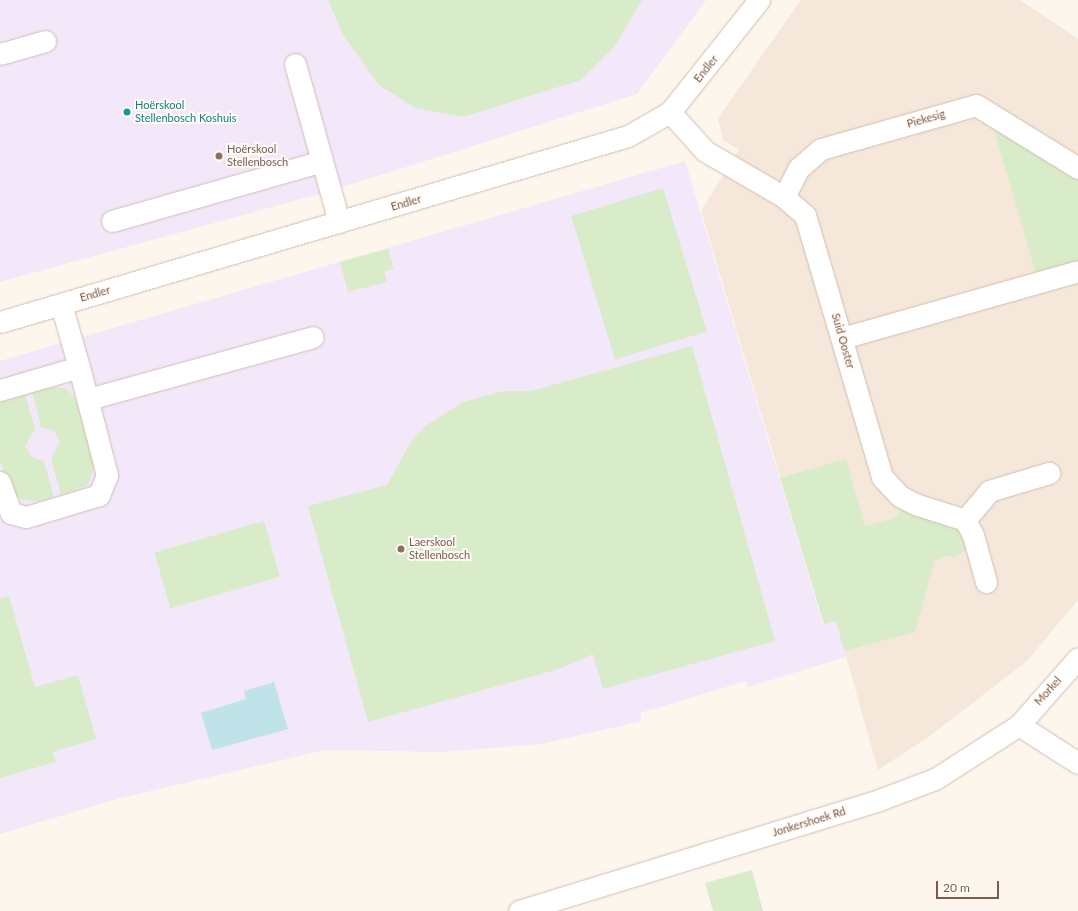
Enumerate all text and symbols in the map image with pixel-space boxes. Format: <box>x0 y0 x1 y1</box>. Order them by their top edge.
street label: Endler <box>691 53 721 85</box>
place label: Hoërskool Stellenbosch Koshuis <box>135 99 236 125</box>
marker: Hoërskool Stellenbosch Koshuis <box>122 107 132 117</box>
street label: Piekesig <box>905 107 947 131</box>
place label: Hoërskool Stellenbosch <box>227 143 288 169</box>
marker: Hoërskool Stellenbosch <box>214 151 224 161</box>
street label: Endler <box>389 192 423 214</box>
street label: Endler <box>78 283 112 305</box>
street label: Suid Ooster <box>829 312 857 370</box>
place label: Laerskool Stellenbosch <box>409 536 470 562</box>
marker: Laerskool Stellenbosch <box>396 544 406 554</box>
street label: Morkel <box>1032 674 1064 708</box>
street label: Jonkershoek Rd <box>771 805 847 839</box>
scale bar <box>938 873 1001 899</box>
text: 20 m <box>943 880 970 895</box>

